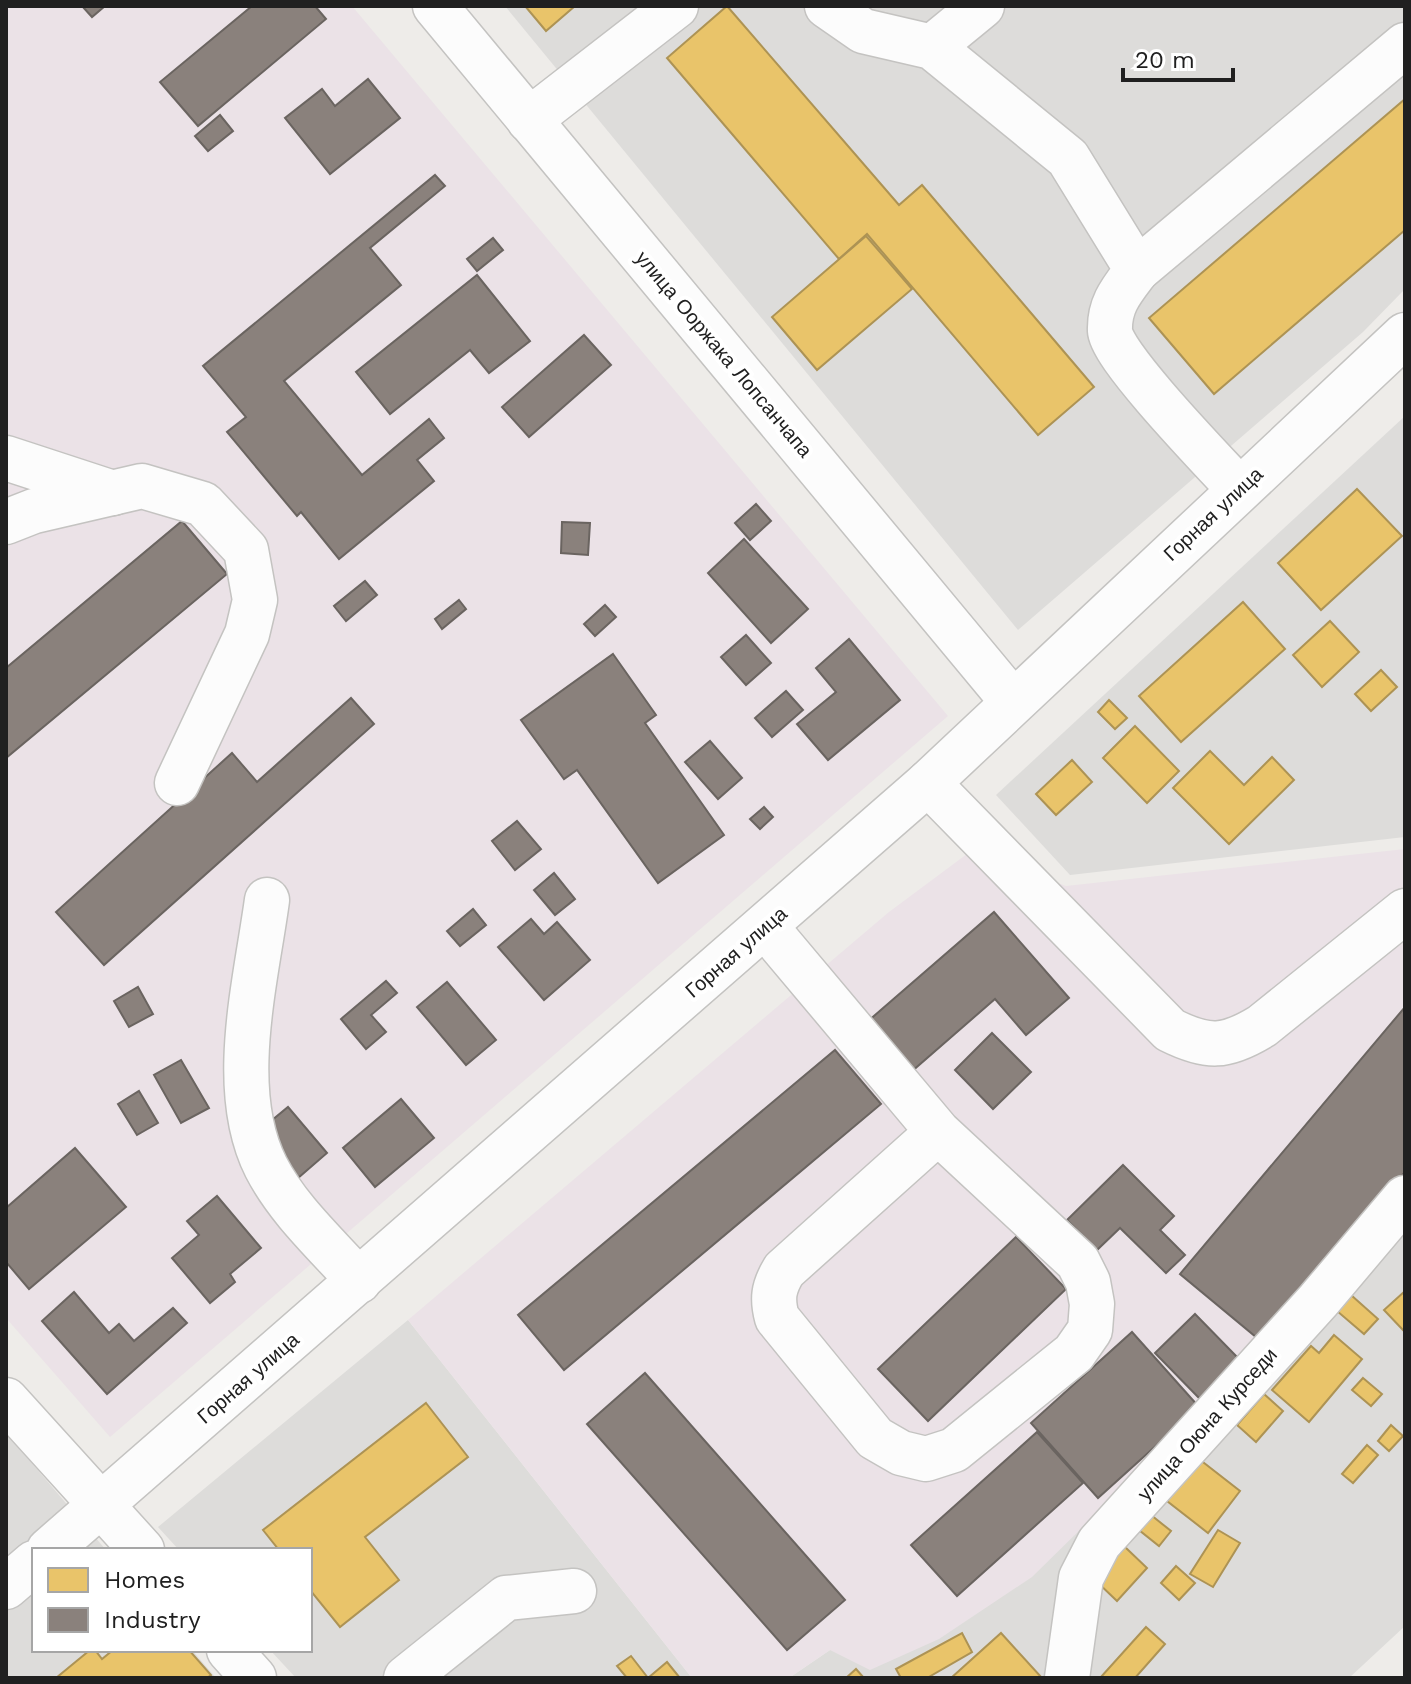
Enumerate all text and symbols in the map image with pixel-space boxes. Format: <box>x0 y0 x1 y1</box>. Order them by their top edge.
scale bar <box>1123 32 1233 82</box>
text: 20 m <box>1135 46 1195 74</box>
street label: улица Ооржака Лопсанчапа <box>631 246 818 463</box>
street label: Горная улица <box>1159 461 1268 566</box>
street label: Горная улица <box>680 901 792 1003</box>
street label: Горная улица <box>192 1327 304 1429</box>
street label: улица Оюна Курседи <box>1132 1343 1282 1505</box>
legend <box>32 1548 312 1652</box>
text: Homes <box>104 1566 185 1594</box>
text: Industry <box>104 1606 201 1634</box>

